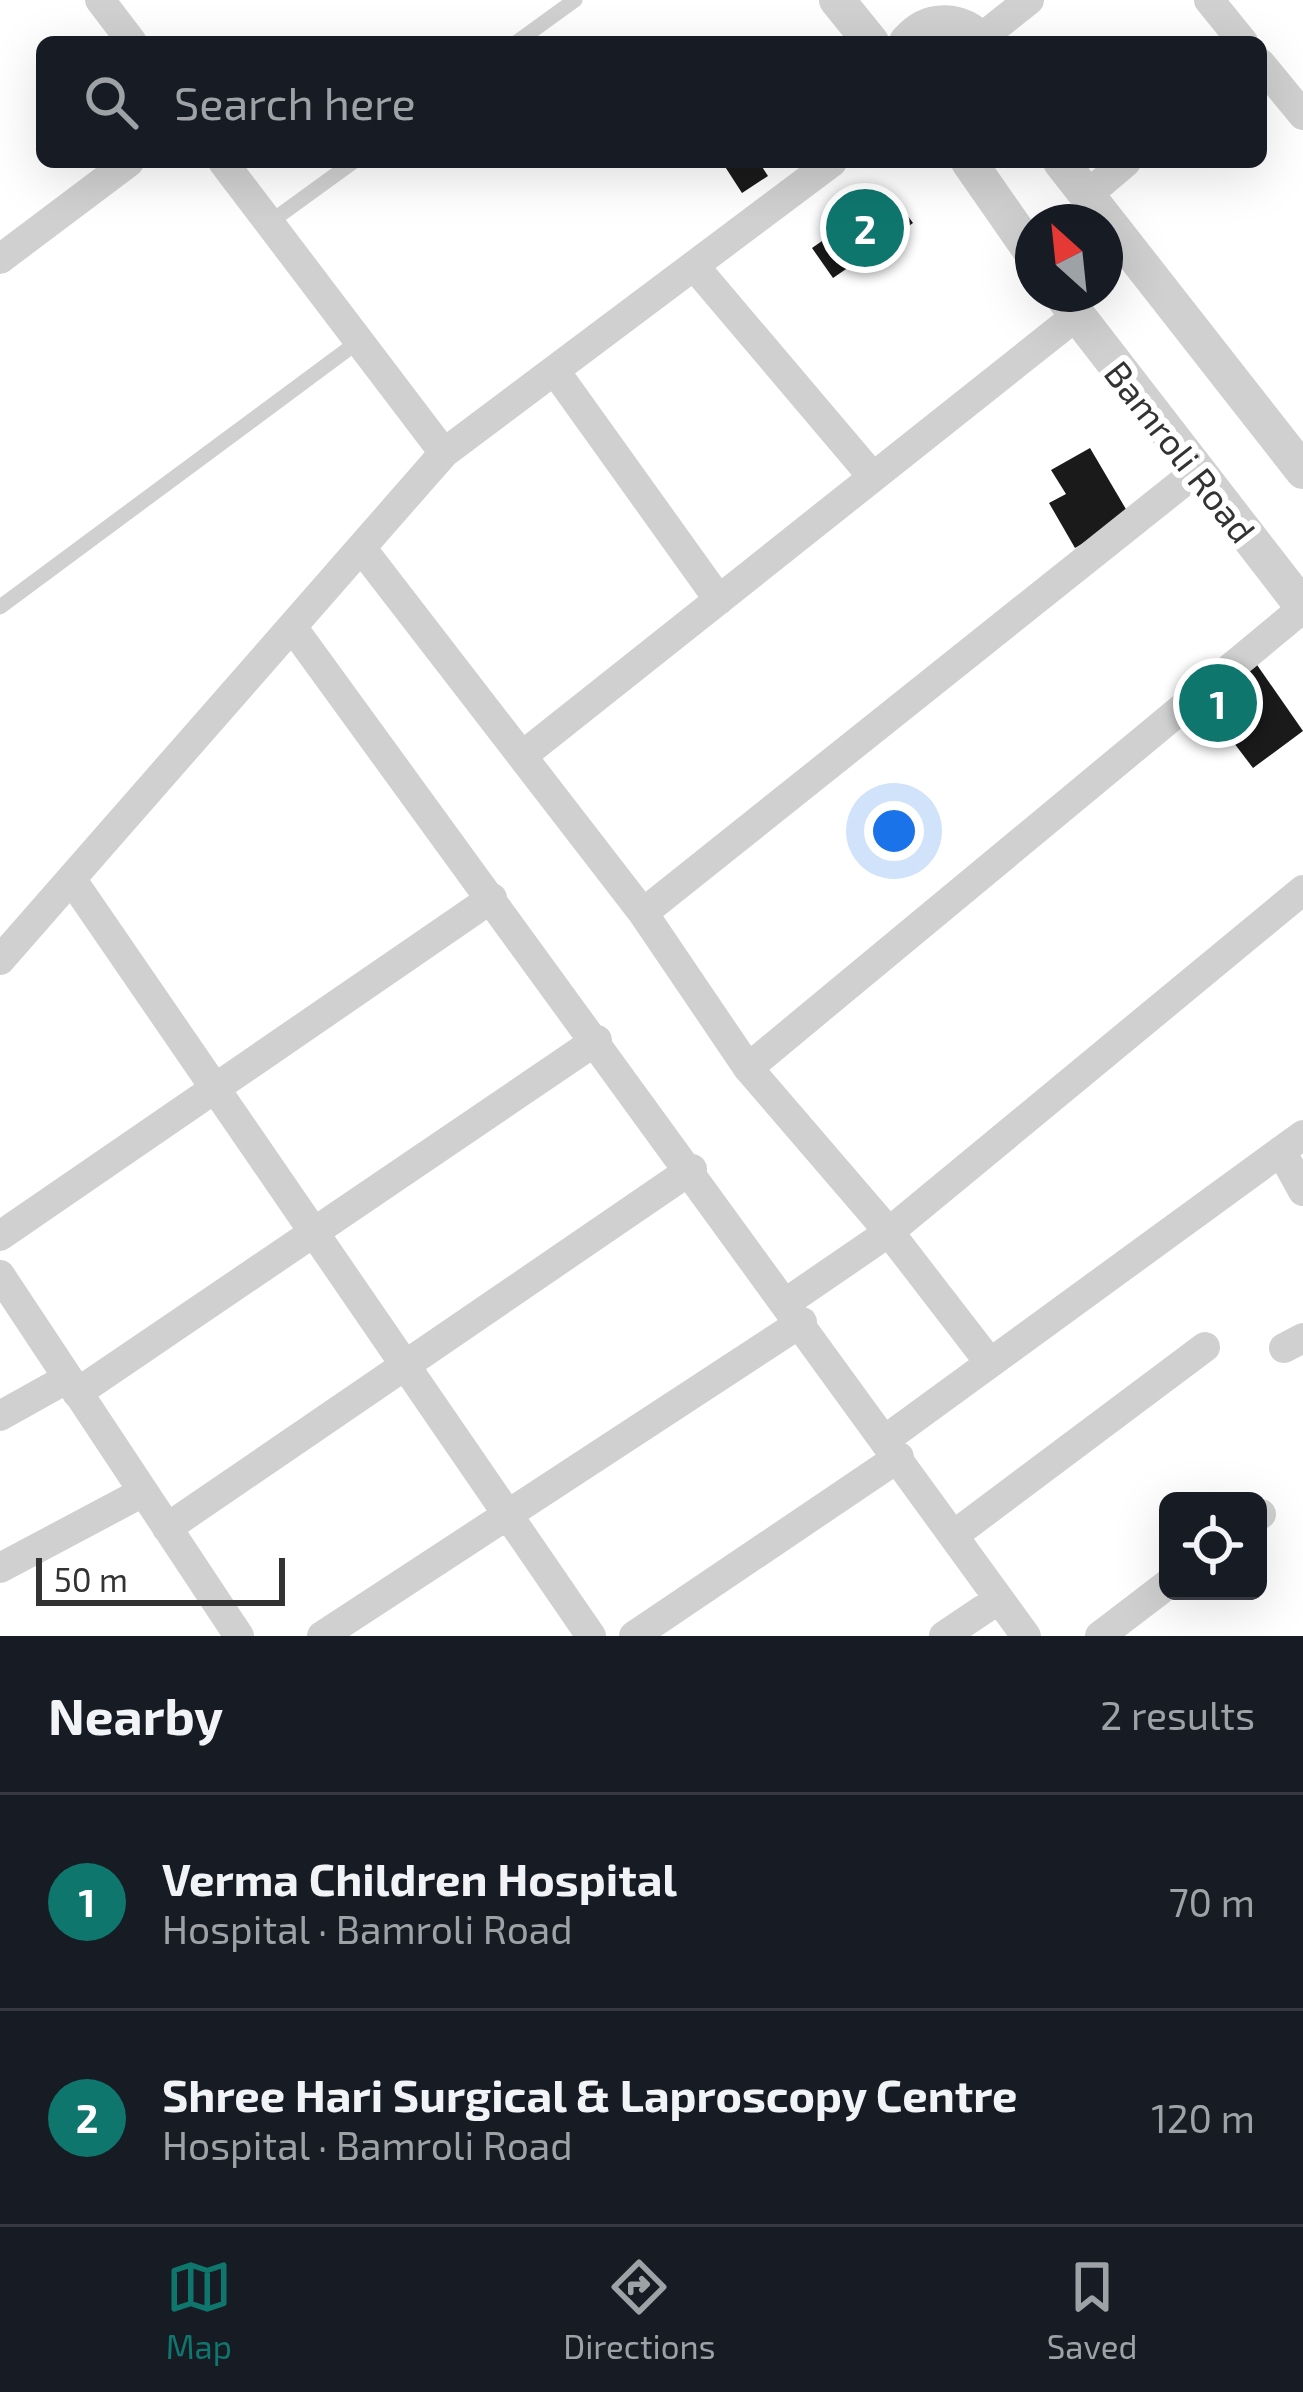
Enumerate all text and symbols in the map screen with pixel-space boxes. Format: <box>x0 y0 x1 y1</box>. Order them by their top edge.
search box <box>36 36 1267 168</box>
icon: search <box>78 69 144 135</box>
text: Search here <box>174 75 416 129</box>
pin: 2 <box>826 183 904 273</box>
north arrow <box>1015 204 1123 312</box>
street label: Bamroli Road <box>1097 352 1265 550</box>
pin: 1 <box>1179 658 1257 748</box>
your location <box>864 801 924 861</box>
map controls <box>1159 1492 1267 1600</box>
button: locate <box>1159 1492 1267 1600</box>
scale bar <box>36 1552 285 1605</box>
text: 50 m <box>54 1559 128 1599</box>
text: Nearby <box>48 1684 223 1745</box>
text: 2 results <box>1100 1691 1255 1738</box>
text: Verma Children Hospital <box>162 1851 677 1905</box>
text: 1 <box>79 1878 95 1925</box>
text: 70 m <box>1169 1878 1255 1925</box>
text: Hospital · Bamroli Road <box>162 1905 573 1952</box>
text: Shree Hari Surgical & Laproscopy Centre <box>162 2067 1017 2121</box>
text: 2 <box>76 2094 98 2141</box>
text: 120 m <box>1151 2094 1255 2141</box>
text: Hospital · Bamroli Road <box>162 2121 573 2168</box>
tab: Map <box>166 2254 232 2366</box>
tab: Directions <box>563 2254 715 2366</box>
tab: Saved <box>1047 2254 1137 2366</box>

